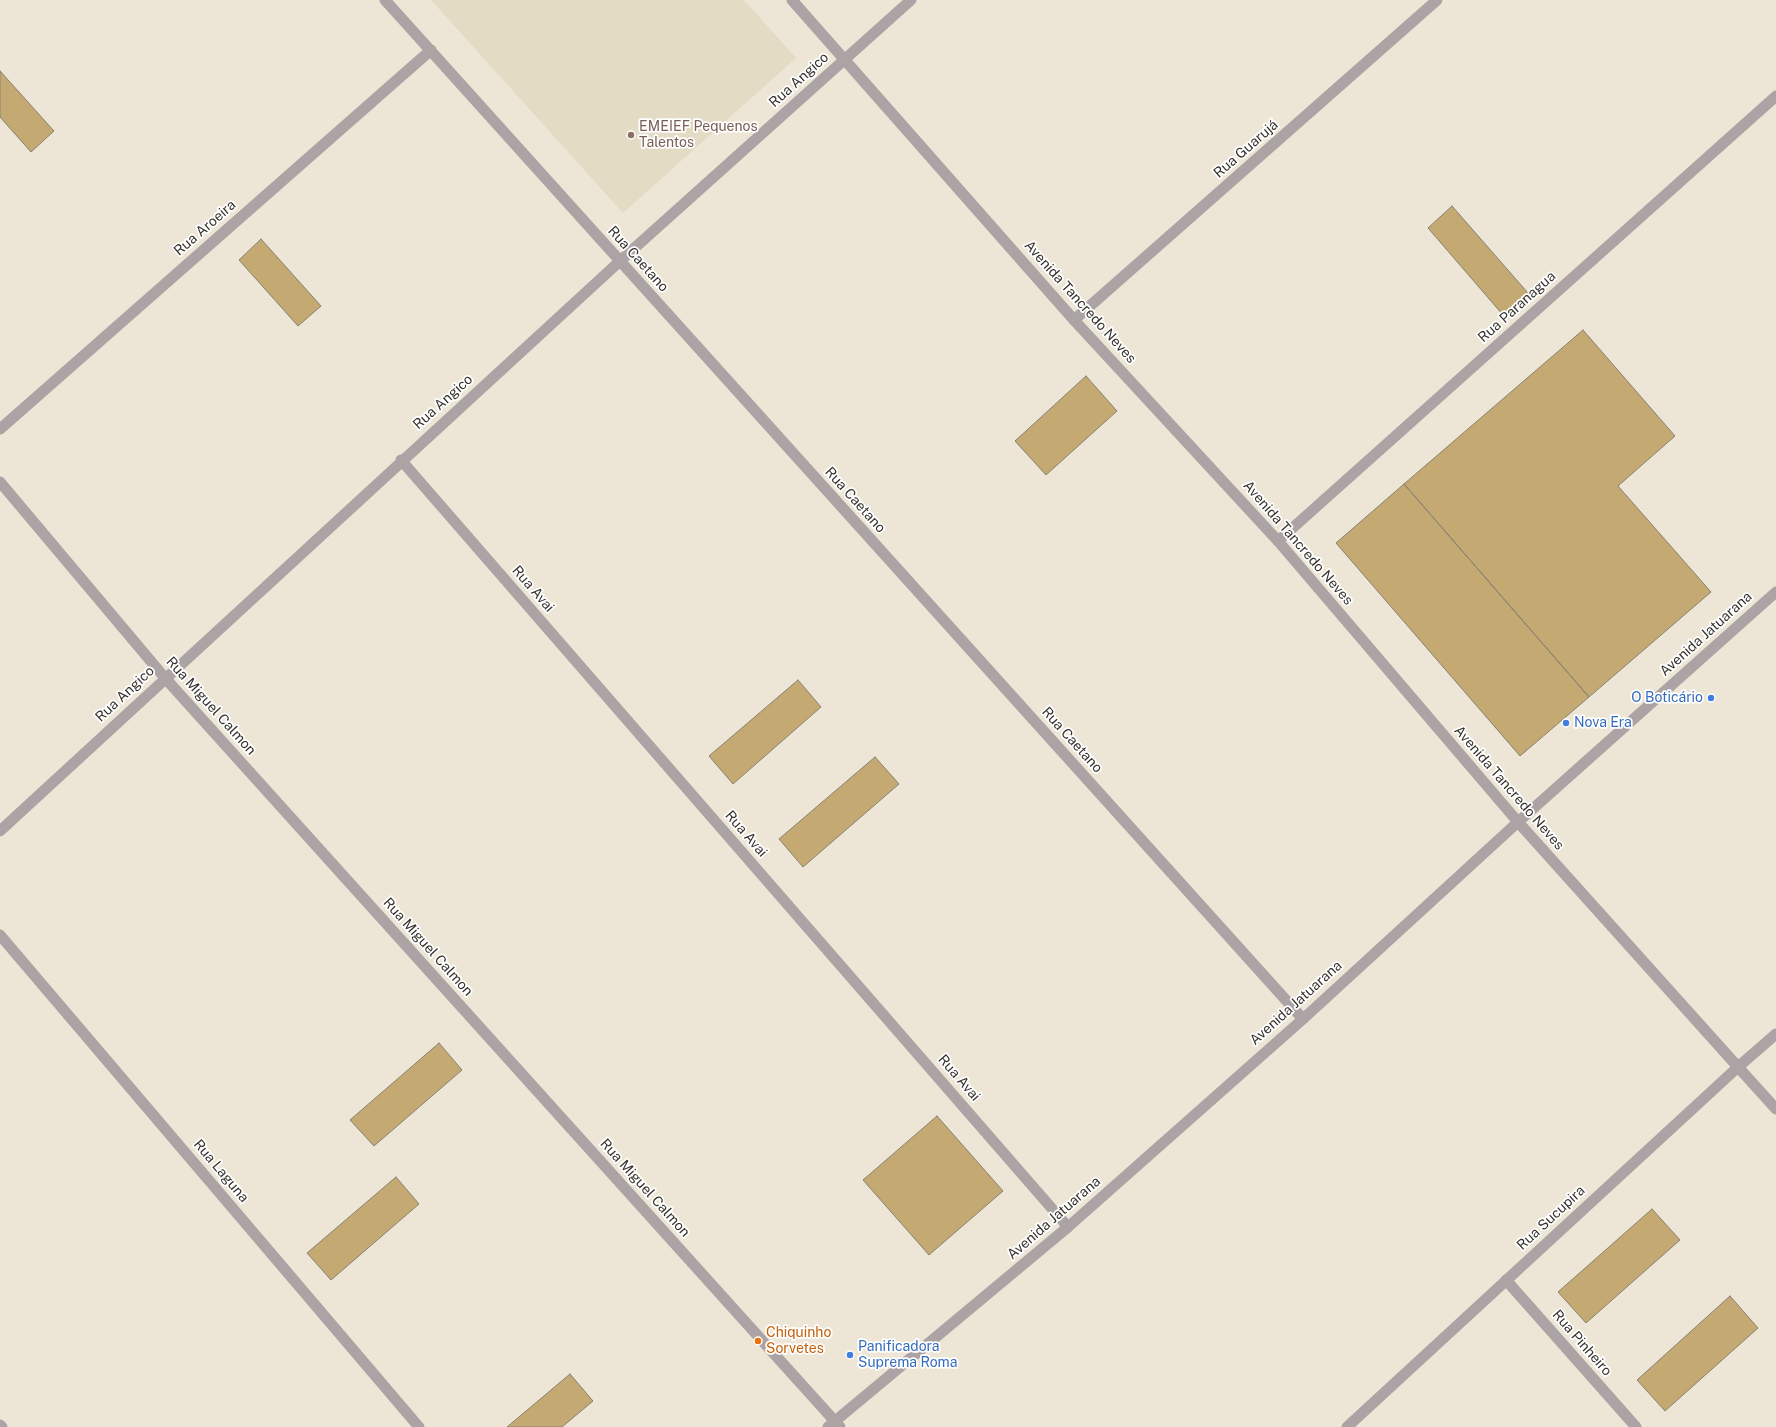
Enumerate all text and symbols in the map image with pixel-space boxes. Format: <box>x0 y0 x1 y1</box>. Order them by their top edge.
street label: Rua Angico <box>766 49 832 111</box>
street label: Rua Guarujá <box>1210 116 1282 182</box>
place label: EMEIEF Pequenos Talentos <box>639 119 758 152</box>
marker: EMEIEF Pequenos Talentos <box>626 130 636 140</box>
street label: Rua Aroeira <box>171 197 239 259</box>
street label: Rua Caetano <box>604 223 672 295</box>
street label: Avenida Tancredo Neves <box>1021 237 1139 367</box>
street label: Rua Paranagua <box>1475 268 1559 346</box>
street label: Rua Angico <box>410 371 476 433</box>
street label: Rua Caetano <box>821 464 889 536</box>
street label: Avenida Tancredo Neves <box>1240 478 1356 608</box>
street label: Rua Avai <box>508 562 558 616</box>
street label: Avenida Jatuarana <box>1657 588 1755 680</box>
street label: Rua Miguel Calmon <box>163 653 259 759</box>
street label: Rua Angico <box>92 663 158 725</box>
place label: O Boticário <box>1631 690 1703 706</box>
marker: O Boticário <box>1706 693 1716 703</box>
street label: Rua Caetano <box>1038 704 1106 776</box>
place label: Nova Era <box>1574 715 1632 731</box>
marker: Nova Era <box>1561 718 1571 728</box>
street label: Avenida Tancredo Neves <box>1451 723 1567 853</box>
street label: Rua Avai <box>721 807 771 861</box>
street label: Rua Miguel Calmon <box>380 894 476 1000</box>
street label: Avenida Jatuarana <box>1247 957 1345 1049</box>
street label: Rua Avai <box>934 1051 984 1105</box>
street label: Rua Miguel Calmon <box>597 1135 693 1241</box>
street label: Rua Laguna <box>190 1136 252 1206</box>
street label: Avenida Jatuarana <box>1004 1173 1104 1263</box>
street label: Rua Sucupira <box>1514 1182 1588 1254</box>
street label: Rua Pinheiro <box>1549 1307 1615 1379</box>
place label: Chiquinho Sorvetes <box>766 1325 831 1358</box>
marker: Chiquinho Sorvetes <box>753 1336 763 1346</box>
place label: Panificadora Suprema Roma <box>858 1339 957 1372</box>
marker: Panificadora Suprema Roma <box>845 1350 855 1360</box>

